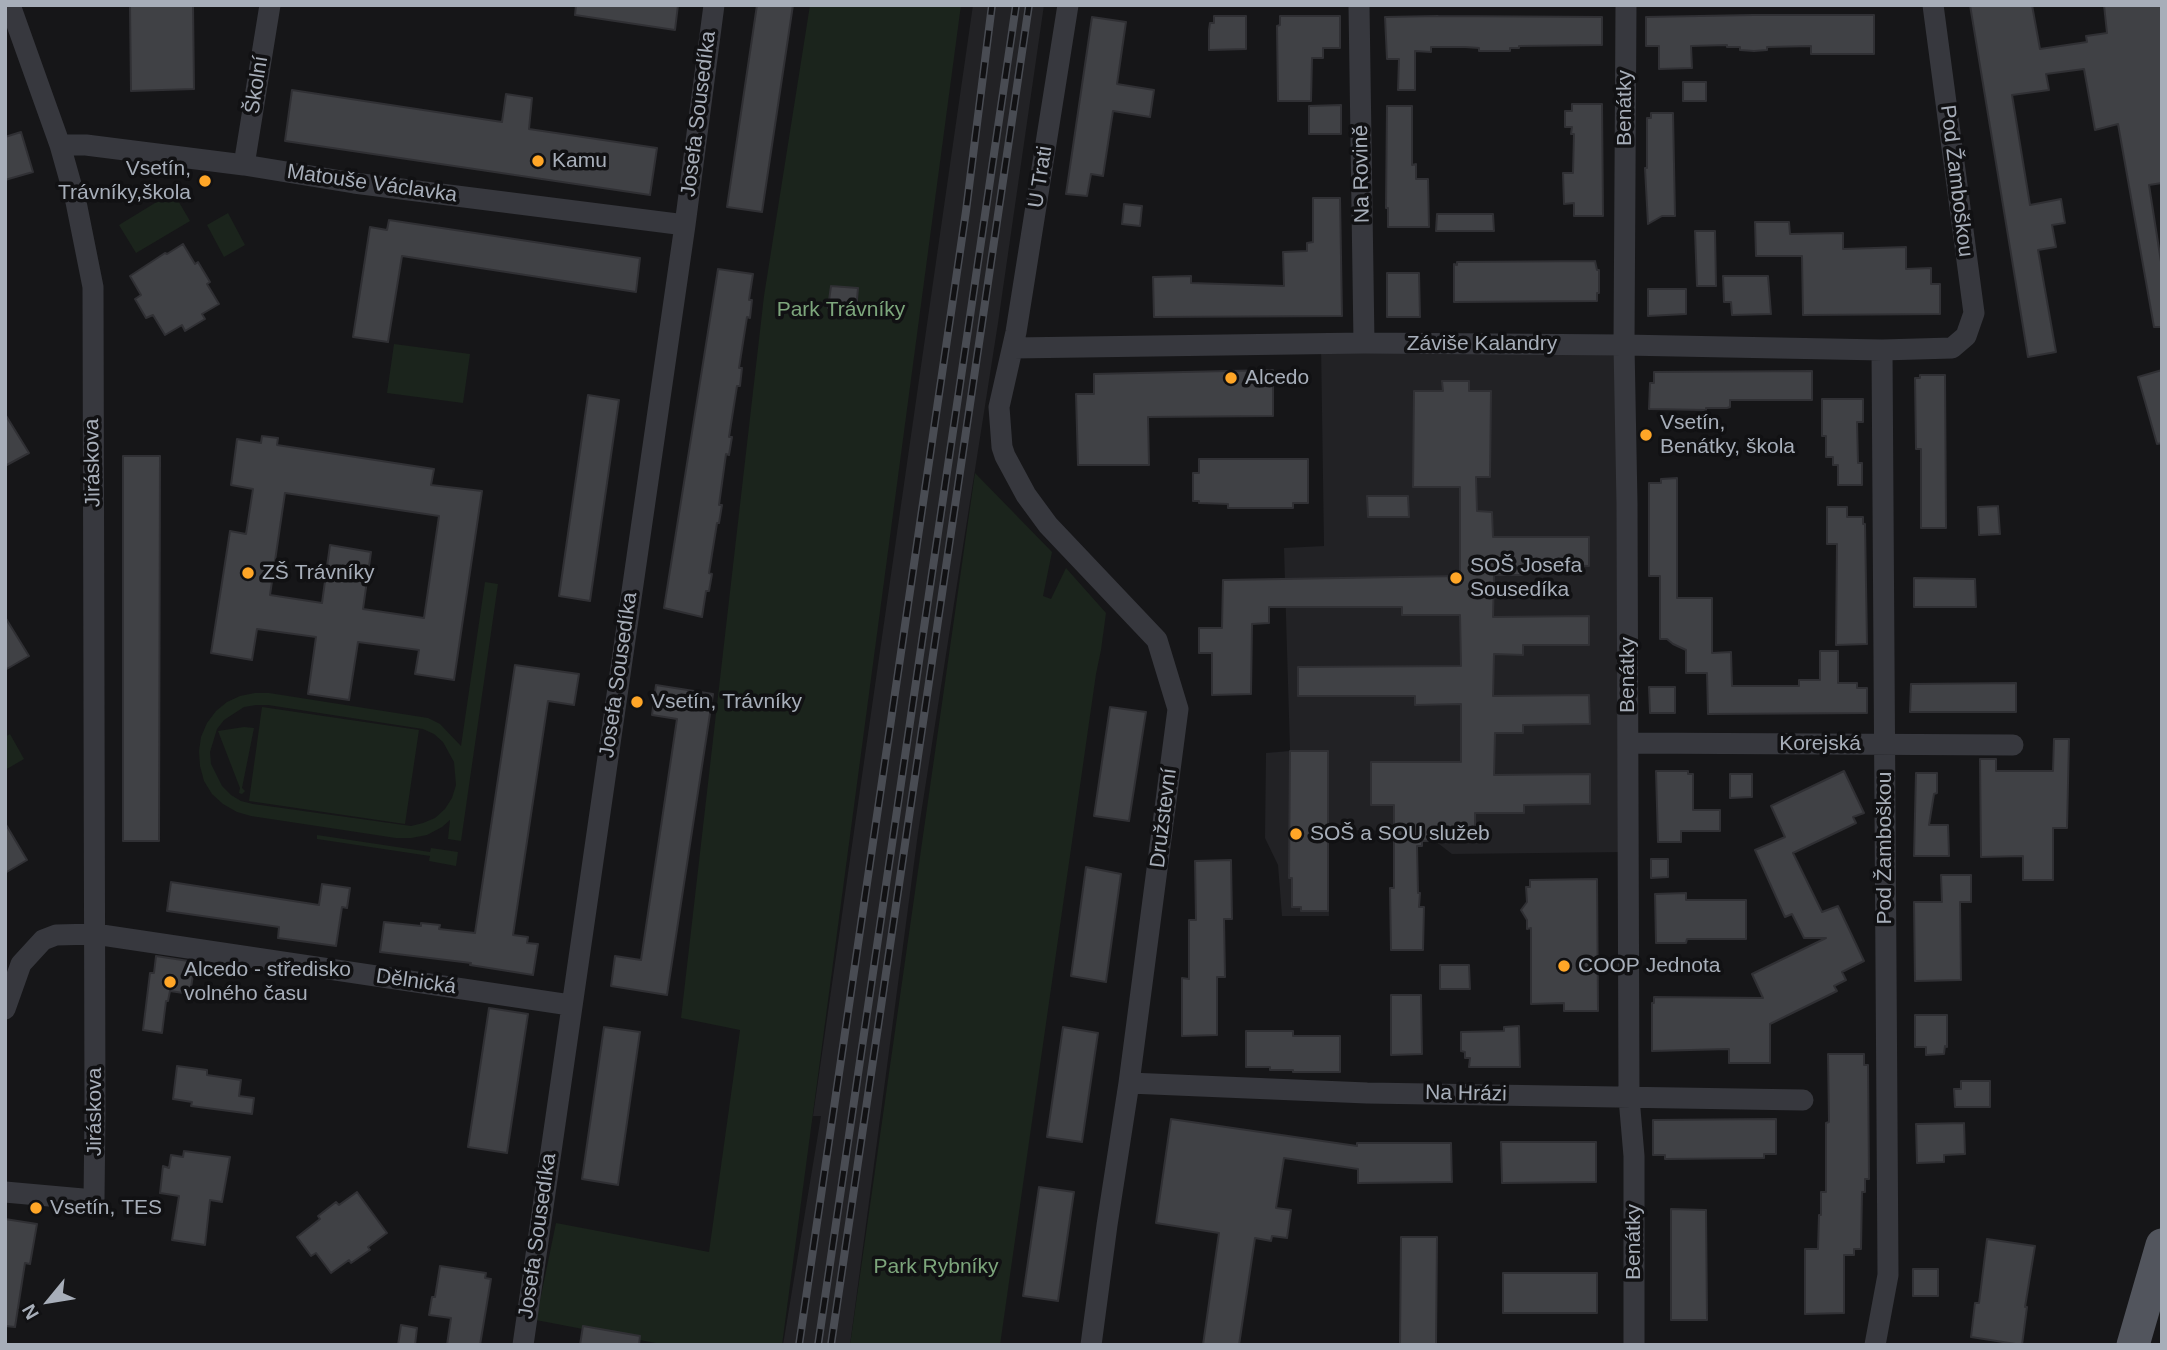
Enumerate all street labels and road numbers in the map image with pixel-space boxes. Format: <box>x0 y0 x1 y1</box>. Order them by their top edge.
street label: Josefa Sousedíka <box>676 30 722 198</box>
street label: Školní <box>240 54 274 116</box>
street label: Benátky <box>1612 70 1638 146</box>
street label: Pod Žamboškou <box>1934 104 1978 258</box>
street label: Na Rovině <box>1349 125 1375 223</box>
street label: U Trati <box>1024 144 1058 210</box>
street label: Matouše Václavka <box>285 160 459 208</box>
street label: Záviše Kalandry <box>1407 331 1557 357</box>
street label: Jiráskova <box>80 418 106 508</box>
street label: Josefa Sousedíka <box>595 591 643 759</box>
street label: Benátky <box>1615 637 1641 713</box>
street label: Korejská <box>1779 731 1861 757</box>
street label: Družstevní <box>1145 767 1183 869</box>
street label: Pod Žamboškou <box>1872 772 1898 924</box>
street label: Dělnická <box>374 964 458 1000</box>
street label: Jiráskova <box>82 1068 108 1156</box>
street label: Na Hrázi <box>1425 1081 1507 1107</box>
street label: Josefa Sousedíka <box>514 1152 562 1320</box>
street label: Benátky <box>1621 1204 1647 1280</box>

